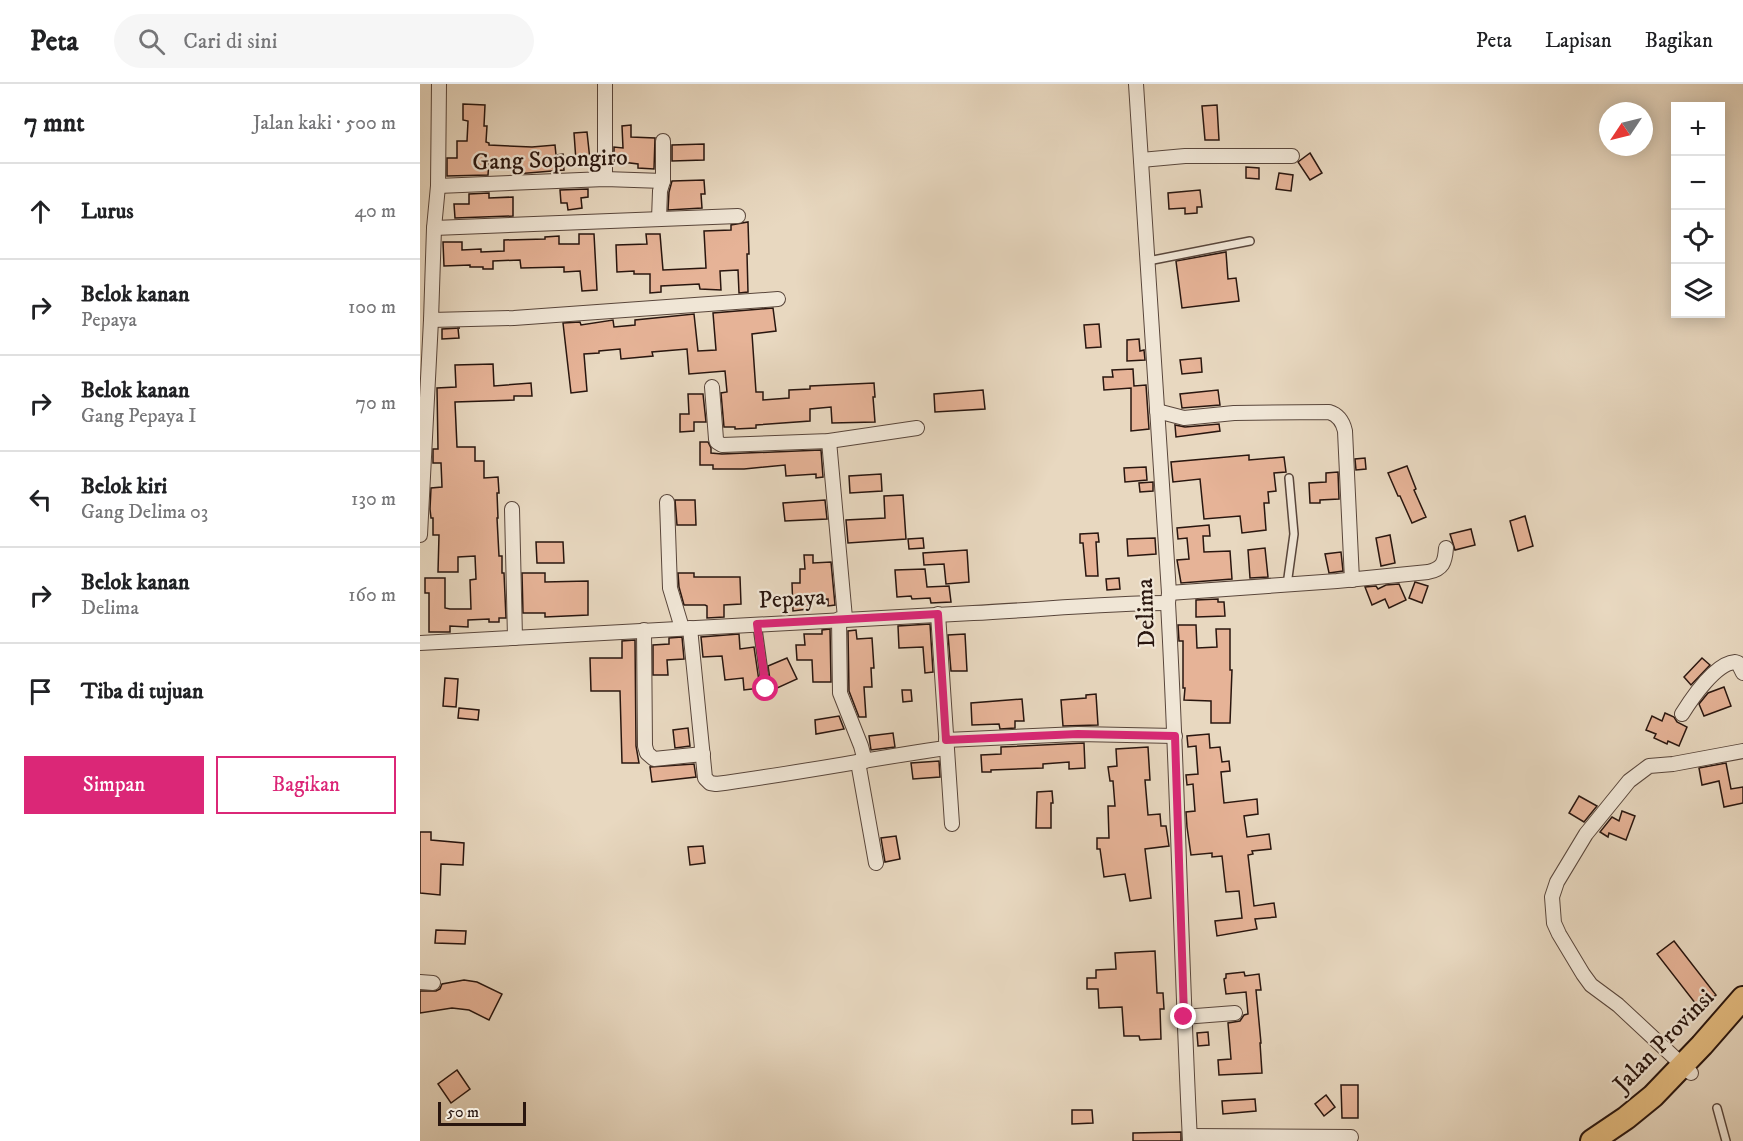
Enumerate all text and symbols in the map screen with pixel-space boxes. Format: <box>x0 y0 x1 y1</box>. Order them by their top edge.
search box <box>114 14 534 68</box>
text: Peta <box>30 24 78 59</box>
icon: search <box>135 25 168 58</box>
text: Cari di sini <box>183 28 277 55</box>
text: Peta <box>1476 28 1512 54</box>
text: Lapisan <box>1545 28 1612 54</box>
text: Bagikan <box>1645 28 1713 54</box>
north arrow <box>1599 102 1653 156</box>
map controls <box>1671 102 1725 318</box>
button: + <box>1671 102 1725 156</box>
text: 7 mnt <box>24 107 85 140</box>
text: Jalan kaki · 500 m <box>253 111 396 136</box>
street label: Gang Sopongiro <box>472 142 628 178</box>
button: − <box>1671 156 1725 210</box>
icon: ahead <box>24 195 57 228</box>
text: Lurus <box>81 198 134 225</box>
text: 40 m <box>354 199 396 224</box>
button: locate <box>1671 210 1725 264</box>
button: layers <box>1671 264 1725 318</box>
text: Belok kanan <box>81 281 189 308</box>
icon: right <box>24 291 57 324</box>
text: 100 m <box>348 295 396 320</box>
text: Pepaya <box>81 308 137 333</box>
text: Belok kanan <box>81 377 189 404</box>
icon: right <box>24 387 57 420</box>
text: 70 m <box>355 391 396 416</box>
text: Gang Pepaya I <box>81 404 197 429</box>
text: Belok kiri <box>81 473 167 500</box>
icon: left <box>24 483 57 516</box>
text: 130 m <box>351 487 396 512</box>
text: Gang Delima 03 <box>81 500 208 525</box>
text: Belok kanan <box>81 569 189 596</box>
street label: Delima <box>1130 577 1162 648</box>
icon: right <box>24 579 57 612</box>
street label: Pepaya <box>758 582 827 616</box>
text: 160 m <box>348 583 396 608</box>
text: Delima <box>81 596 139 621</box>
icon: arrive <box>24 675 57 708</box>
route start <box>752 675 778 701</box>
text: Tiba di tujuan <box>81 678 203 705</box>
button: Simpan <box>24 756 204 814</box>
button: Bagikan <box>216 756 396 814</box>
street label: Jalan Provinsi <box>1606 983 1721 1100</box>
route end <box>1170 1003 1196 1029</box>
scale bar <box>438 1099 526 1126</box>
text: 50 m <box>447 1102 479 1122</box>

